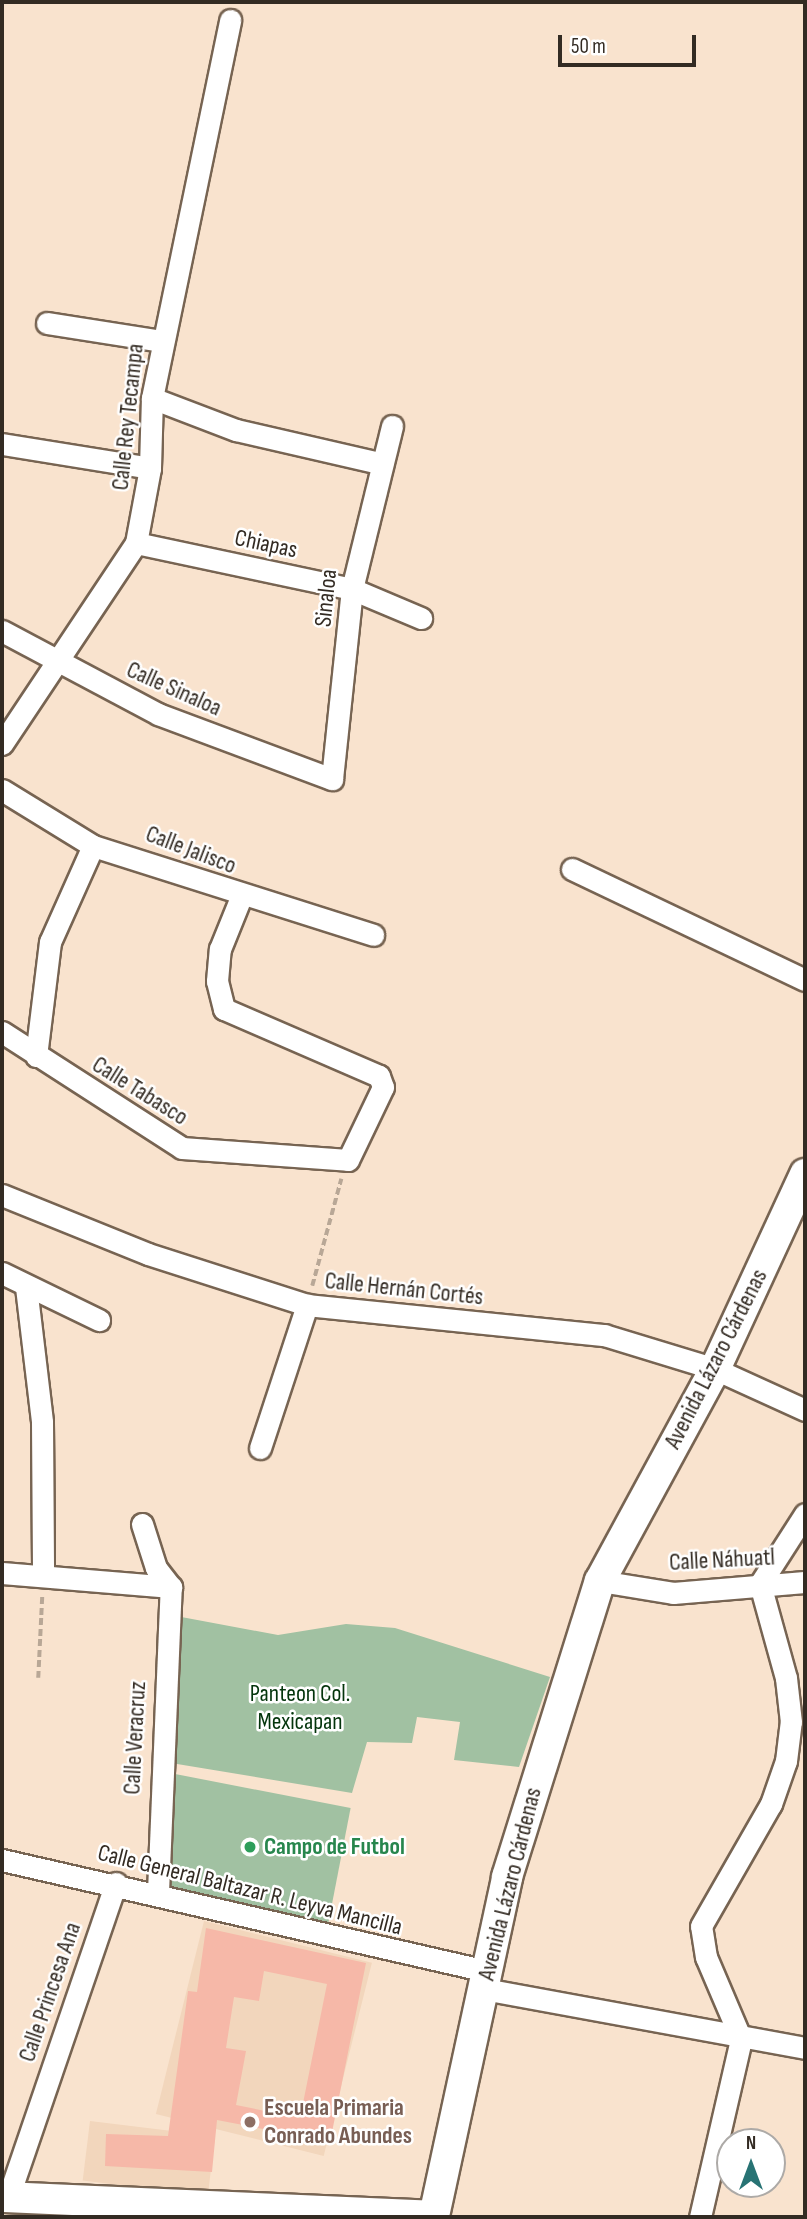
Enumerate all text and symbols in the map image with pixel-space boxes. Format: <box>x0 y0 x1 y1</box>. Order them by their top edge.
scale bar <box>562 21 700 65</box>
text: 50 m <box>571 34 606 59</box>
street label: Calle Rey Tecampa <box>106 342 150 492</box>
street label: Chiapas <box>232 523 300 565</box>
street label: Sinaloa <box>309 568 343 628</box>
street label: Calle Sinaloa <box>122 655 226 723</box>
street label: Calle Jalisco <box>142 820 240 880</box>
street label: Calle Tabasco <box>87 1050 193 1132</box>
street label: Avenida Lázaro Cárdenas <box>658 1264 774 1454</box>
street label: Calle Hernán Cortés <box>323 1266 485 1312</box>
street label: Calle Náhuatl <box>668 1543 776 1577</box>
park label: Panteon Col. Mexicapan <box>250 1680 350 1736</box>
street label: Calle Veracruz <box>118 1681 152 1795</box>
street label: Avenida Lázaro Cárdenas <box>472 1785 548 1983</box>
place label: Campo de Futbol <box>264 1833 405 1861</box>
street label: Calle General Baltazar R. Leyva Mancilla <box>95 1838 405 1942</box>
marker: Campo de Futbol <box>242 1839 258 1855</box>
street label: Calle Princesa Ana <box>13 1918 87 2066</box>
place label: Escuela Primaria Conrado Abundes <box>264 2094 412 2150</box>
marker: Escuela Primaria Conrado Abundes <box>242 2114 258 2130</box>
north arrow <box>716 2128 786 2198</box>
text: N <box>746 2132 756 2155</box>

